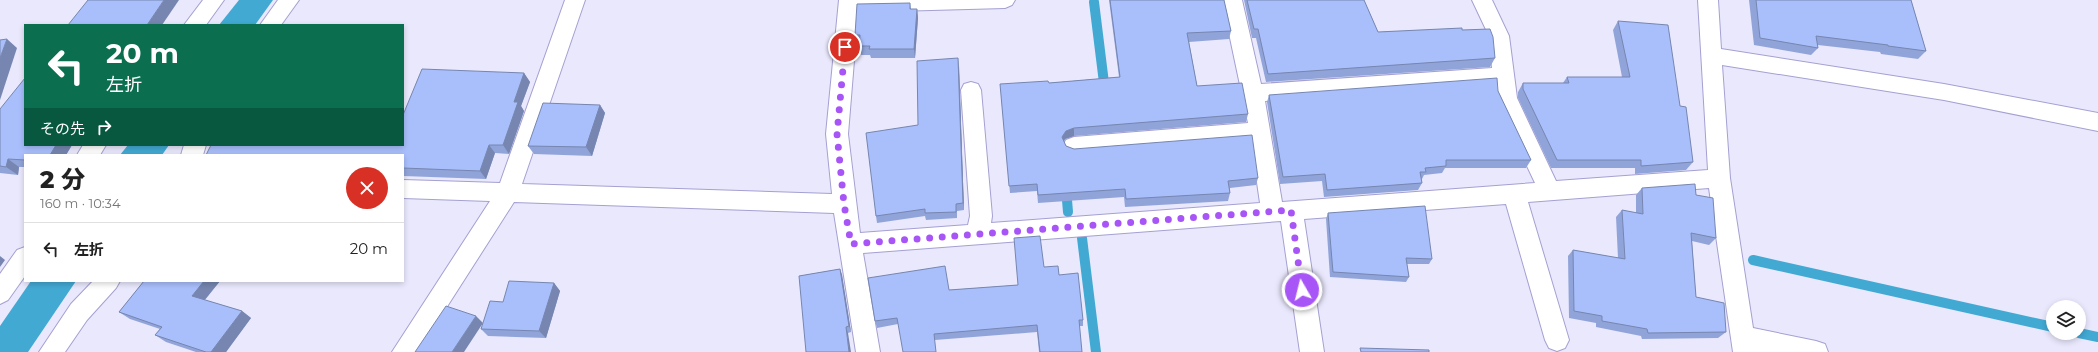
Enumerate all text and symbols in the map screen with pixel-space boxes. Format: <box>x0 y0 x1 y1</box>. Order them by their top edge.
pin <box>828 30 862 64</box>
text: 20 m <box>106 36 179 70</box>
icon: arrive <box>834 36 856 58</box>
icon: left <box>40 40 92 92</box>
text: 左折 <box>106 74 142 96</box>
icon: right <box>93 116 115 138</box>
text: その先 <box>40 119 85 138</box>
text: 2 分 <box>40 165 85 194</box>
button: close <box>346 167 388 209</box>
text: 160 m · 10:34 <box>40 195 120 211</box>
icon: left <box>40 238 62 260</box>
text: 20 m <box>350 239 388 258</box>
text: 左折 <box>74 240 104 259</box>
position arrow <box>1281 269 1323 311</box>
map controls <box>2046 300 2086 340</box>
button: layers <box>2046 300 2086 340</box>

